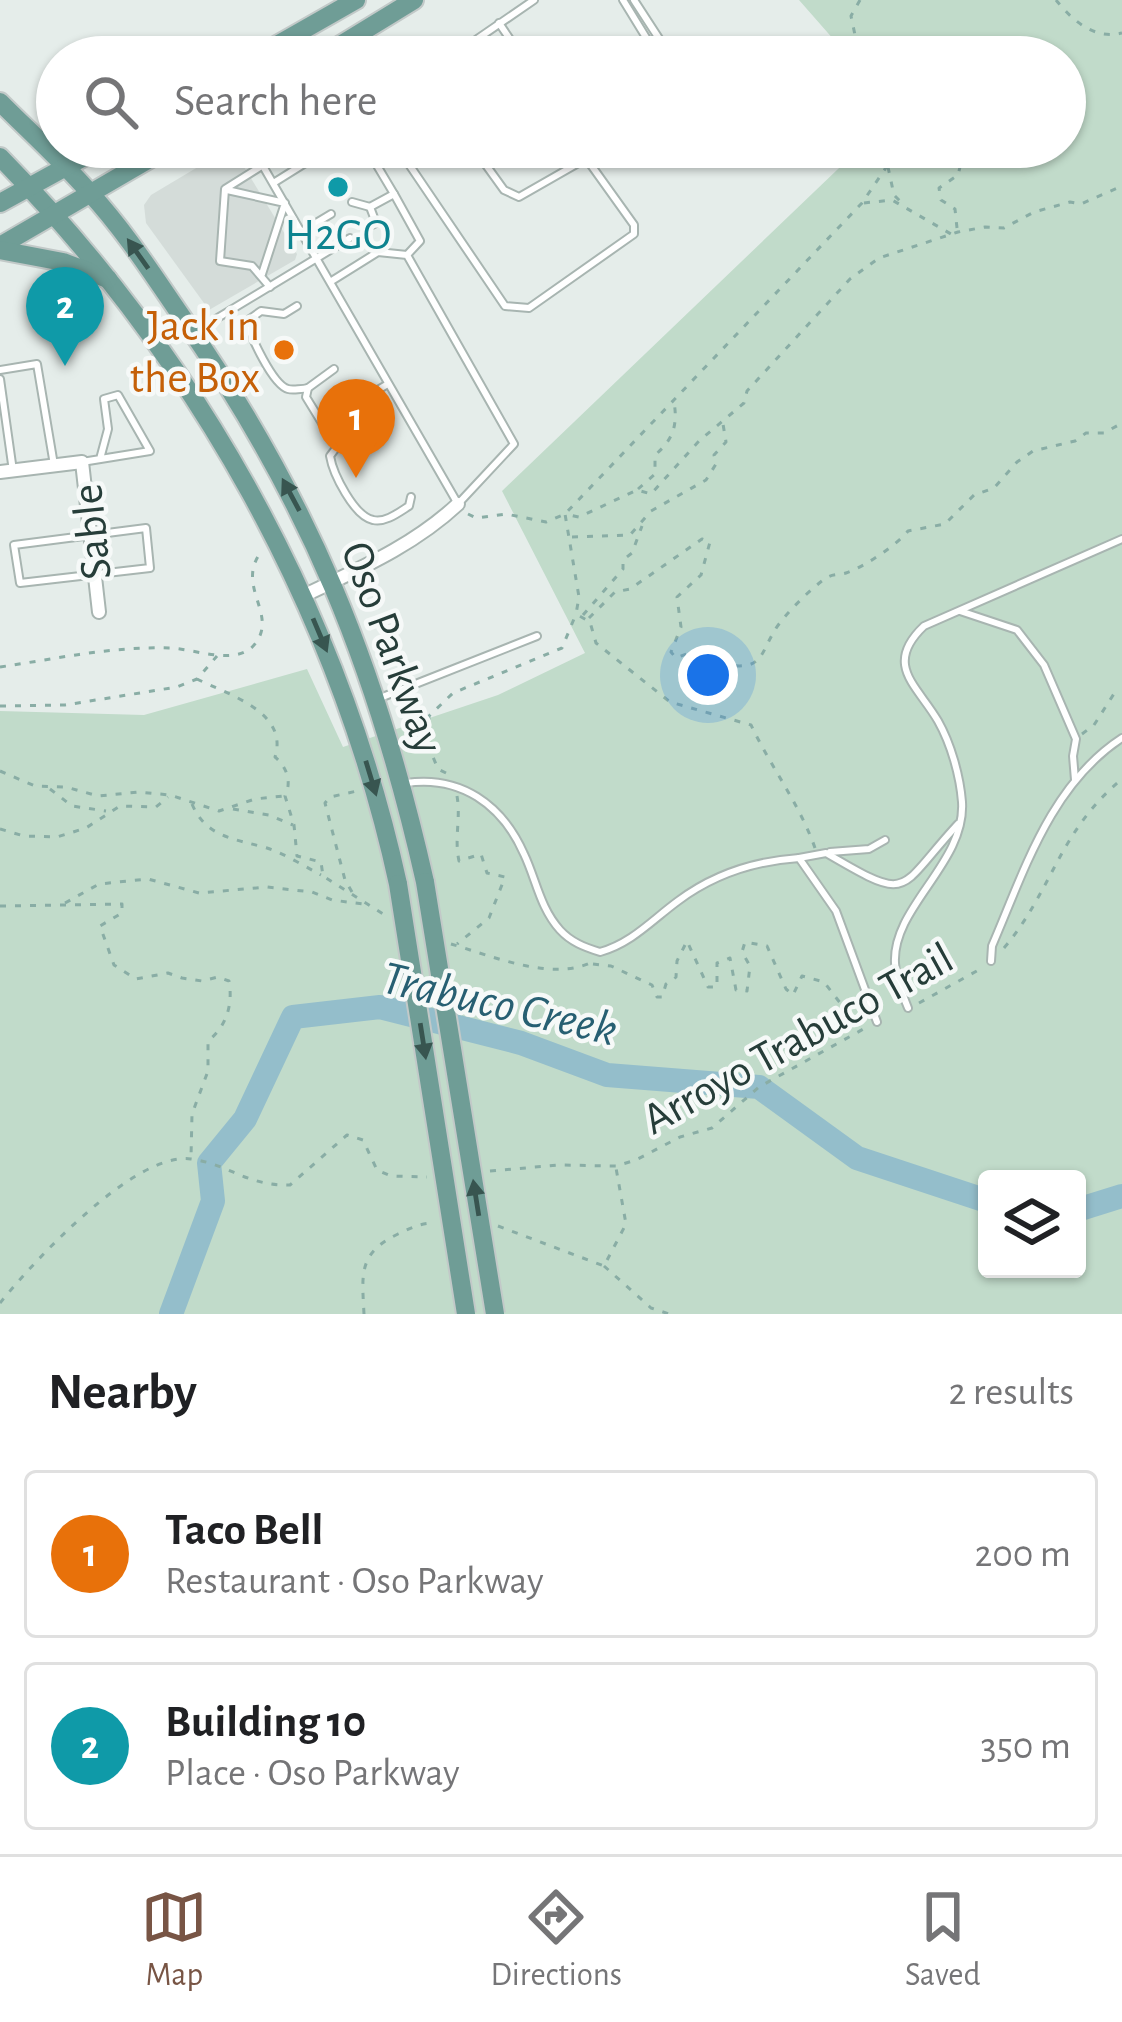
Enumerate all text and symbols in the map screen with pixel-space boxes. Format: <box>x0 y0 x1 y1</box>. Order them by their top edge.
search box <box>36 36 1086 168</box>
icon: search <box>78 69 144 135</box>
text: Search here <box>174 79 377 124</box>
marker: H2GO <box>325 174 351 200</box>
place label: H2GO <box>285 213 391 258</box>
one-way arrow <box>127 238 150 270</box>
pin: 2 <box>26 267 104 366</box>
place label: Jack in the Box <box>129 304 260 401</box>
marker: Jack in the Box <box>271 337 297 363</box>
pin: 1 <box>317 379 395 478</box>
one-way arrow <box>281 477 302 512</box>
street label: Sable <box>65 482 120 582</box>
street label: Oso Parkway <box>333 536 451 760</box>
one-way arrow <box>311 617 330 653</box>
your location <box>678 645 738 705</box>
one-way arrow <box>363 760 381 797</box>
street label: Arroyo Trabuco Trail <box>635 935 961 1143</box>
water label: Trabuco Creek <box>377 955 621 1055</box>
one-way arrow <box>414 1022 432 1060</box>
map controls <box>978 1170 1086 1278</box>
button: layers <box>978 1170 1086 1278</box>
one-way arrow <box>467 1179 485 1217</box>
text: Nearby <box>48 1367 197 1418</box>
text: 2 results <box>948 1373 1074 1412</box>
text: Taco Bell <box>165 1508 323 1553</box>
text: 1 <box>83 1535 97 1574</box>
text: 200 m <box>974 1535 1071 1574</box>
text: Restaurant · Oso Parkway <box>165 1562 544 1601</box>
text: Building 10 <box>165 1700 366 1745</box>
text: 2 <box>81 1727 99 1766</box>
text: 350 m <box>980 1727 1071 1766</box>
text: Place · Oso Parkway <box>165 1754 460 1793</box>
tab: Map <box>141 1884 207 1996</box>
tab: Directions <box>490 1884 622 1996</box>
tab: Saved <box>905 1884 980 1996</box>

